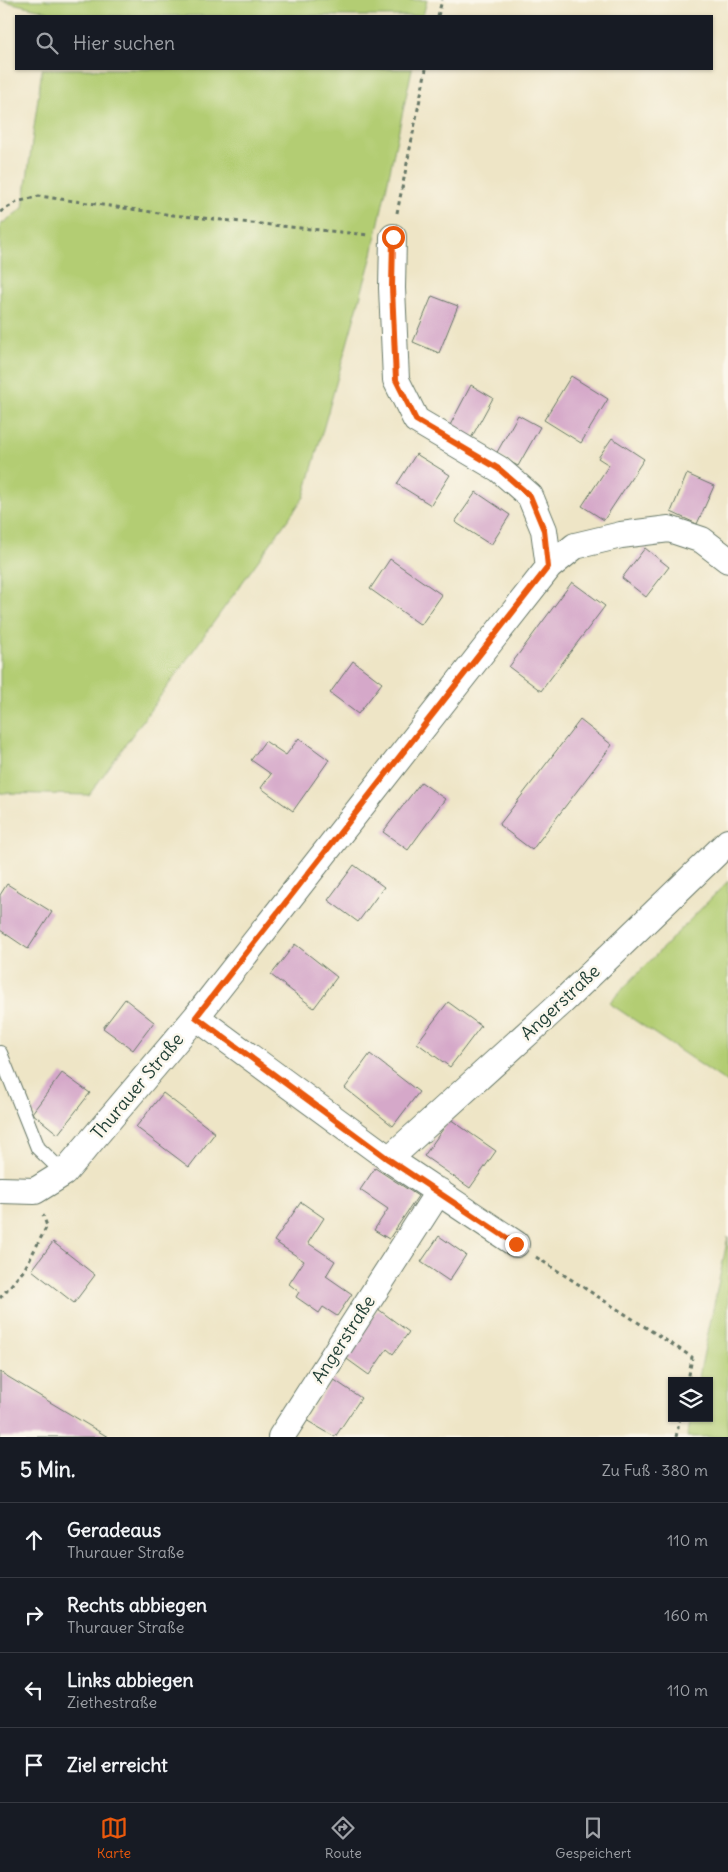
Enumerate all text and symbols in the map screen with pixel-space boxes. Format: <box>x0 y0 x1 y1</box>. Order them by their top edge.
search box <box>15 15 713 70</box>
icon: search <box>33 29 61 57</box>
text: Hier suchen <box>73 31 175 55</box>
route start <box>382 226 405 249</box>
street label: Angerstraße <box>515 959 605 1045</box>
street label: Thurauer Straße <box>86 1028 188 1144</box>
route end <box>505 1233 528 1256</box>
street label: Angerstraße <box>306 1291 380 1387</box>
map controls <box>668 1377 713 1422</box>
button: layers <box>668 1377 713 1422</box>
text: 5 Min. <box>20 1456 75 1483</box>
text: Zu Fuß · 380 m <box>602 1460 708 1480</box>
text: Geradeaus <box>67 1518 161 1542</box>
icon: ahead <box>20 1526 48 1554</box>
text: 110 m <box>667 1530 708 1550</box>
text: Thurauer Straße <box>67 1542 184 1562</box>
text: Rechts abbiegen <box>67 1593 207 1617</box>
icon: right <box>20 1601 48 1629</box>
text: 160 m <box>664 1605 708 1625</box>
text: Thurauer Straße <box>67 1617 184 1637</box>
text: Links abbiegen <box>67 1668 194 1692</box>
icon: left <box>20 1676 48 1704</box>
text: 110 m <box>667 1680 708 1700</box>
text: Ziethestraße <box>67 1692 157 1712</box>
icon: arrive <box>20 1751 48 1779</box>
text: Ziel erreicht <box>67 1753 168 1777</box>
tab: Karte <box>97 1814 131 1862</box>
tab: Route <box>325 1814 362 1862</box>
tab: Gespeichert <box>555 1814 631 1862</box>

